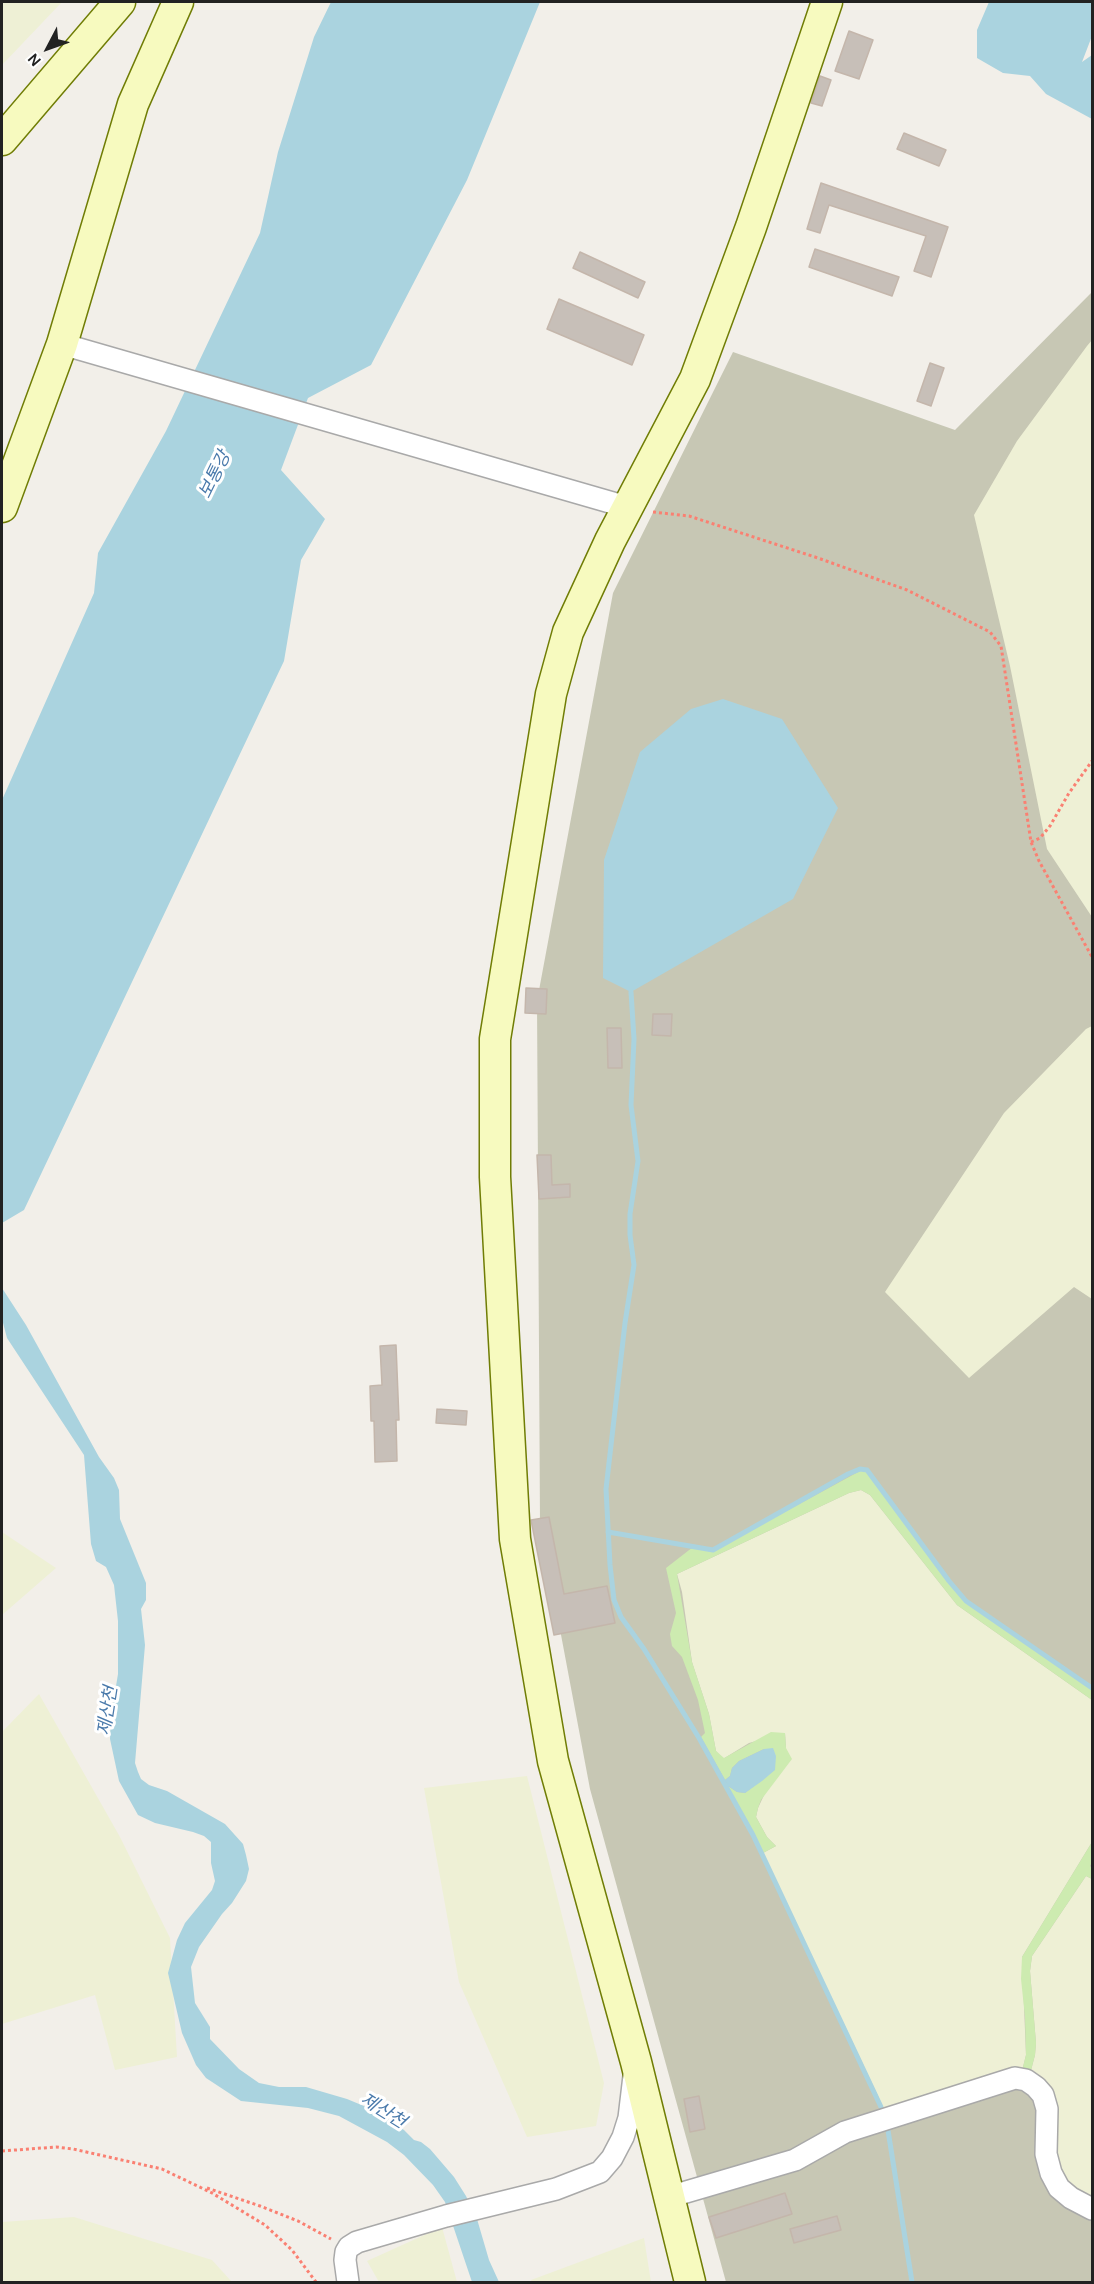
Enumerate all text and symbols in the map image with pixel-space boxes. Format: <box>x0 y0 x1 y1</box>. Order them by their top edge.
north arrow <box>18 18 78 78</box>
text: N <box>23 50 45 71</box>
water label: 보통강 <box>194 448 236 502</box>
water label: 제산천 <box>93 1685 123 1737</box>
water label: 제산천 <box>356 2089 410 2133</box>

